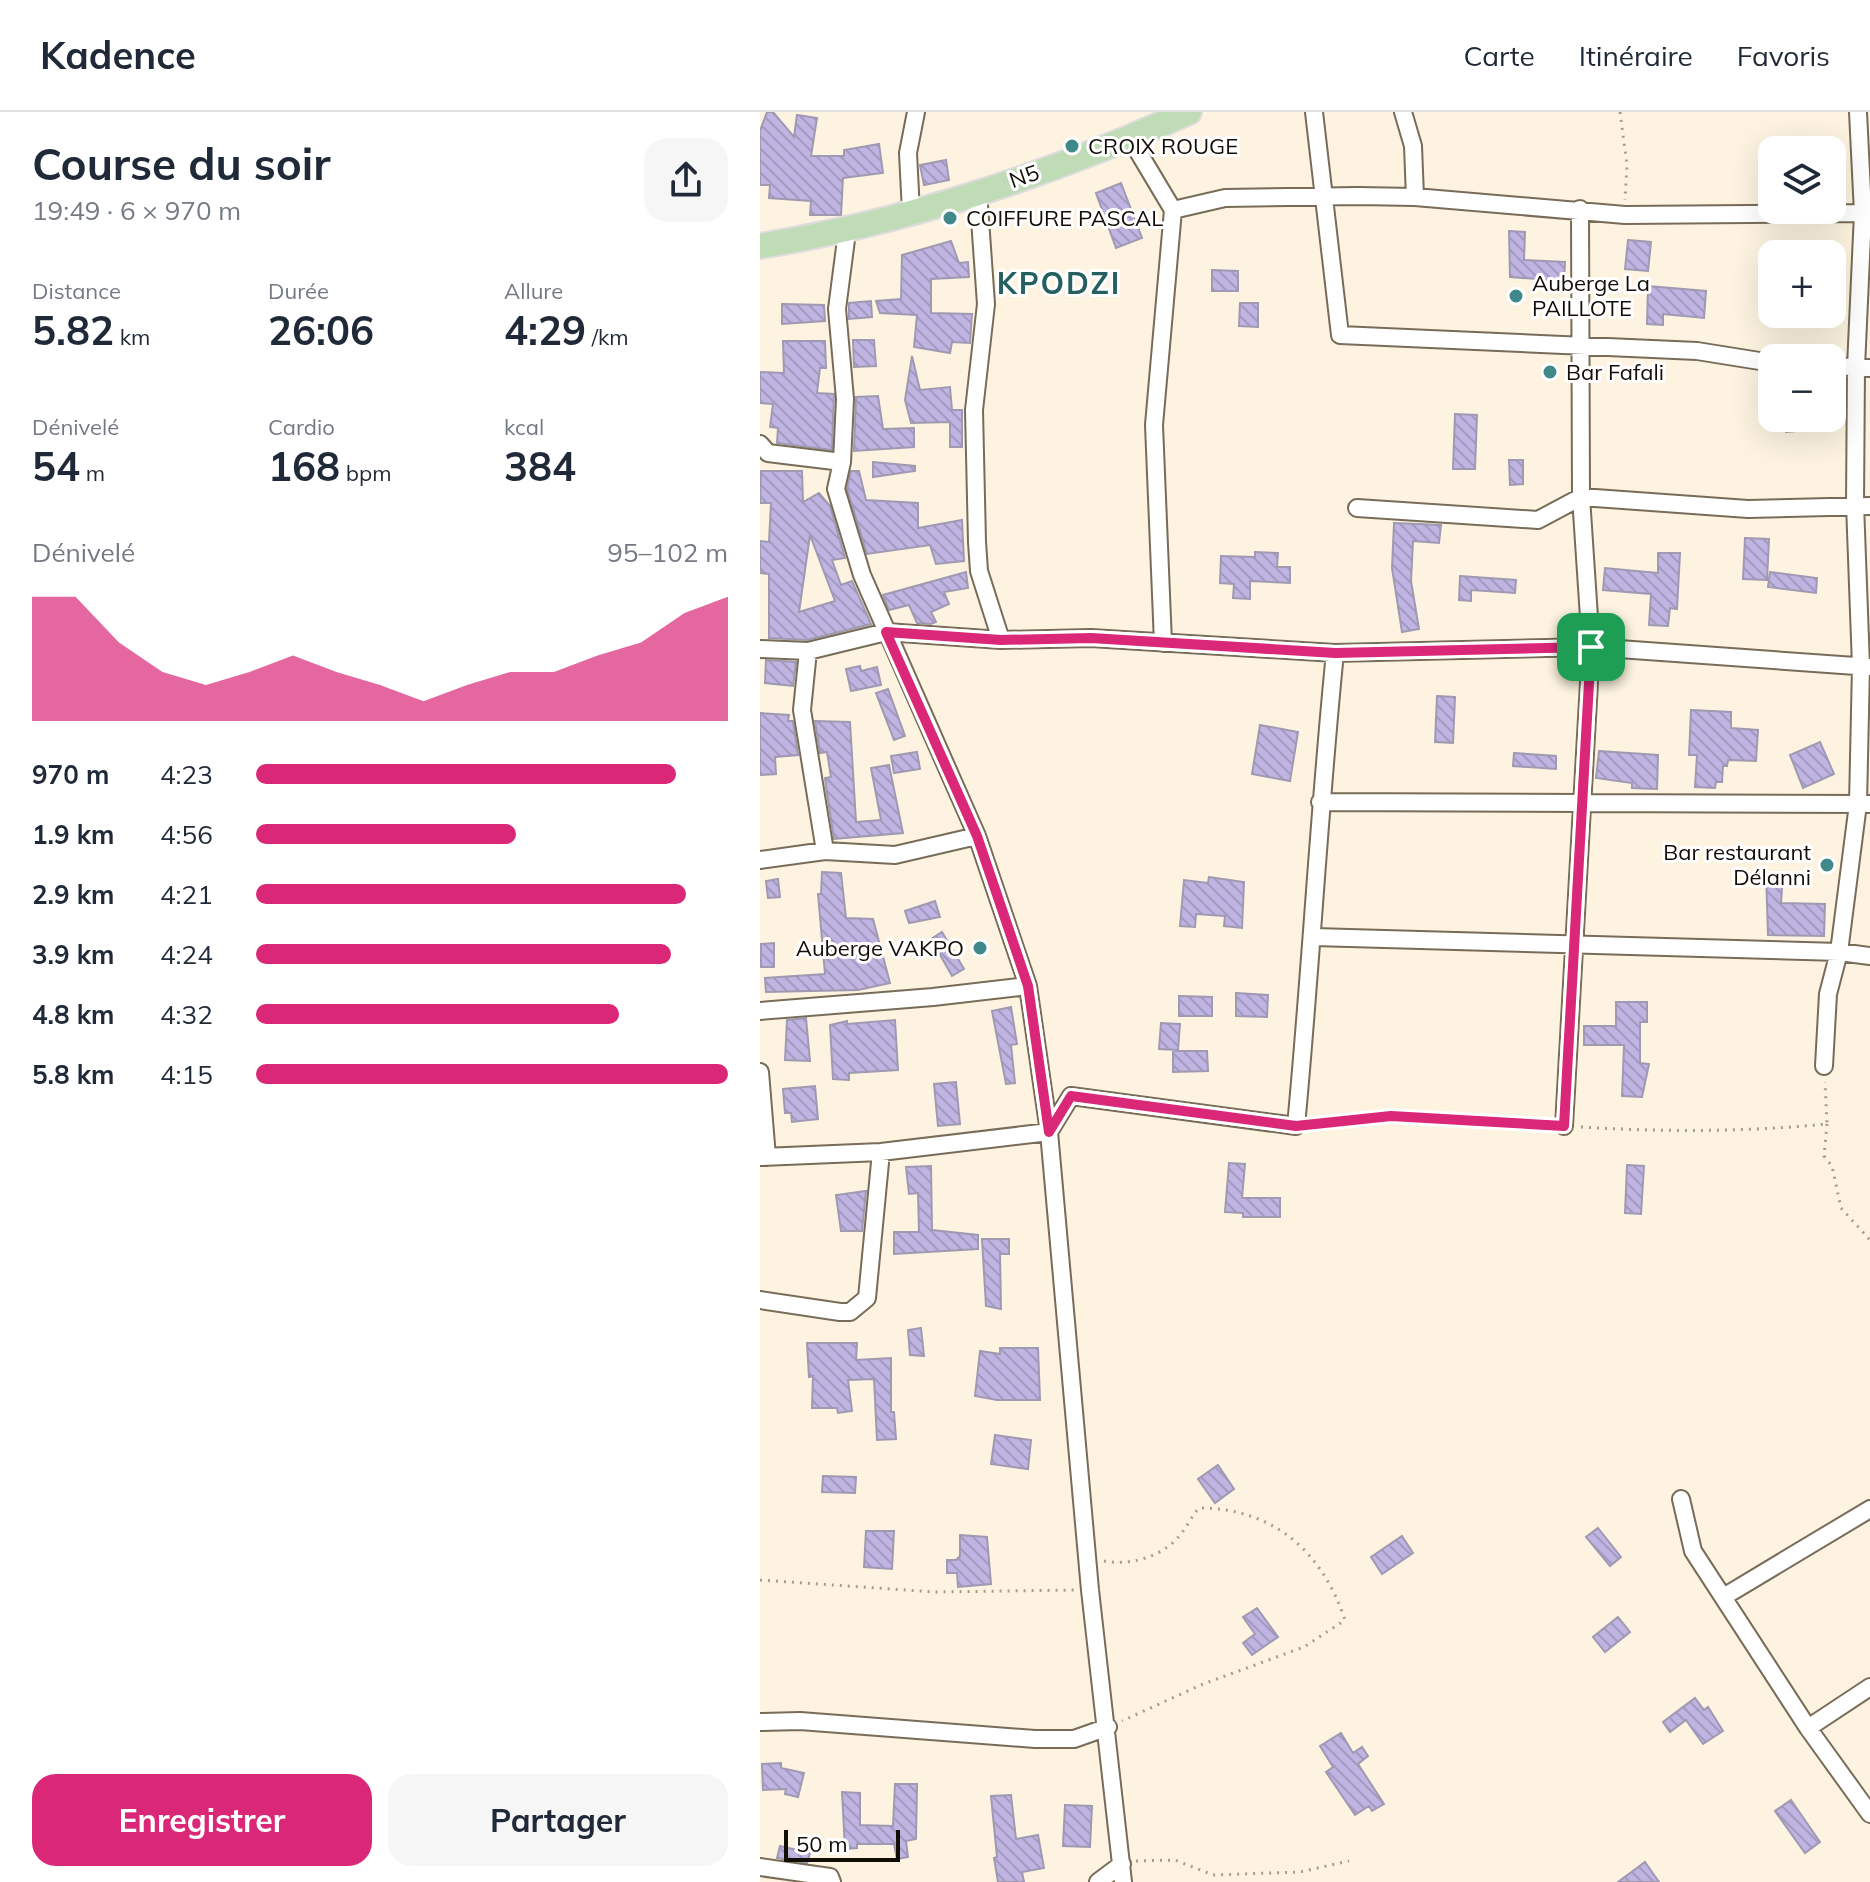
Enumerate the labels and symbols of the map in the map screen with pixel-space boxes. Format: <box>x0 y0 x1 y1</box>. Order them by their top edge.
place label: CROIX ROUGE <box>1088 132 1238 160</box>
marker: CROIX ROUGE <box>1063 137 1081 155</box>
street label: N5 <box>1005 158 1043 194</box>
place label: COIFFURE PASCAL <box>966 204 1163 232</box>
marker: COIFFURE PASCAL <box>941 209 959 227</box>
district label: KPODZI <box>997 264 1121 302</box>
place label: Auberge La PAILLOTE <box>1532 269 1650 322</box>
marker: Auberge La PAILLOTE <box>1507 287 1525 305</box>
place label: Bar Fafali <box>1566 358 1664 386</box>
marker: Bar Fafali <box>1541 363 1559 381</box>
pin <box>1557 613 1625 681</box>
place label: Bar restaurant Délanni <box>1663 838 1811 891</box>
marker: Bar restaurant Délanni <box>1818 856 1836 874</box>
place label: Auberge VAKPO <box>796 934 964 962</box>
marker: Auberge VAKPO <box>971 939 989 957</box>
scale bar <box>784 1826 900 1862</box>

